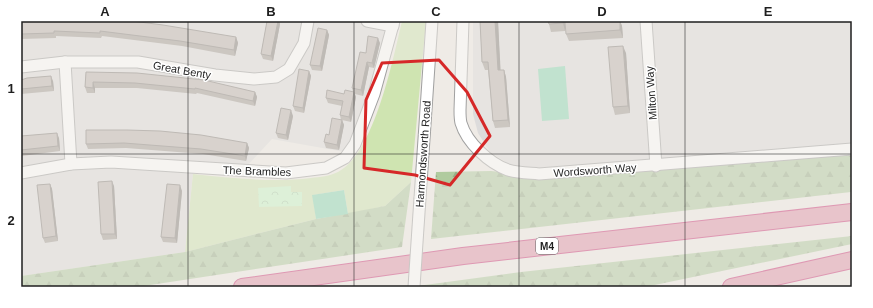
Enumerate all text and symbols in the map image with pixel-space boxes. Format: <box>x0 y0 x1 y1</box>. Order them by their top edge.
text: A <box>100 4 110 19</box>
text: B <box>266 4 276 19</box>
text: C <box>431 4 441 19</box>
text: D <box>597 4 607 19</box>
text: E <box>764 4 773 19</box>
street label: Great Benty <box>152 59 212 81</box>
street label: Milton Way <box>643 65 659 120</box>
text: 1 <box>7 81 15 96</box>
street label: Harmondsworth Road <box>413 100 433 208</box>
street label: Wordsworth Way <box>553 161 637 179</box>
street label: The Brambles <box>223 164 292 178</box>
text: 2 <box>7 213 15 228</box>
road number: M4 <box>536 238 558 254</box>

